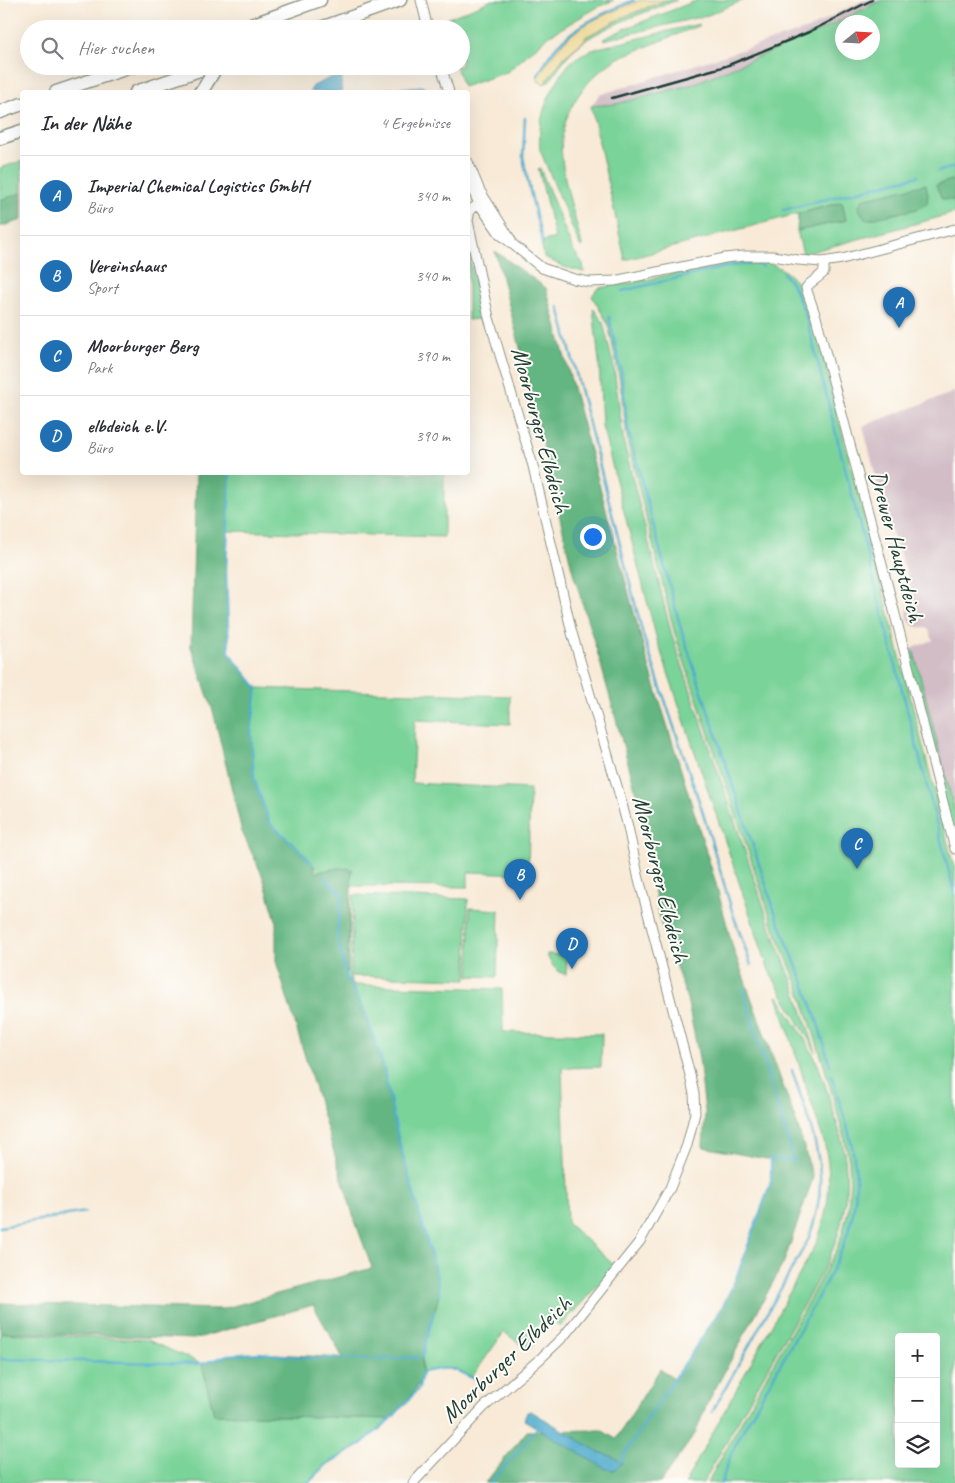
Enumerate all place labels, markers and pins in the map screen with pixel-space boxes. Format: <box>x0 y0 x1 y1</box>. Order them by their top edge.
pin: A <box>883 287 915 328</box>
pin: C <box>841 828 873 869</box>
pin: B <box>504 859 536 900</box>
pin: D <box>556 928 588 969</box>

